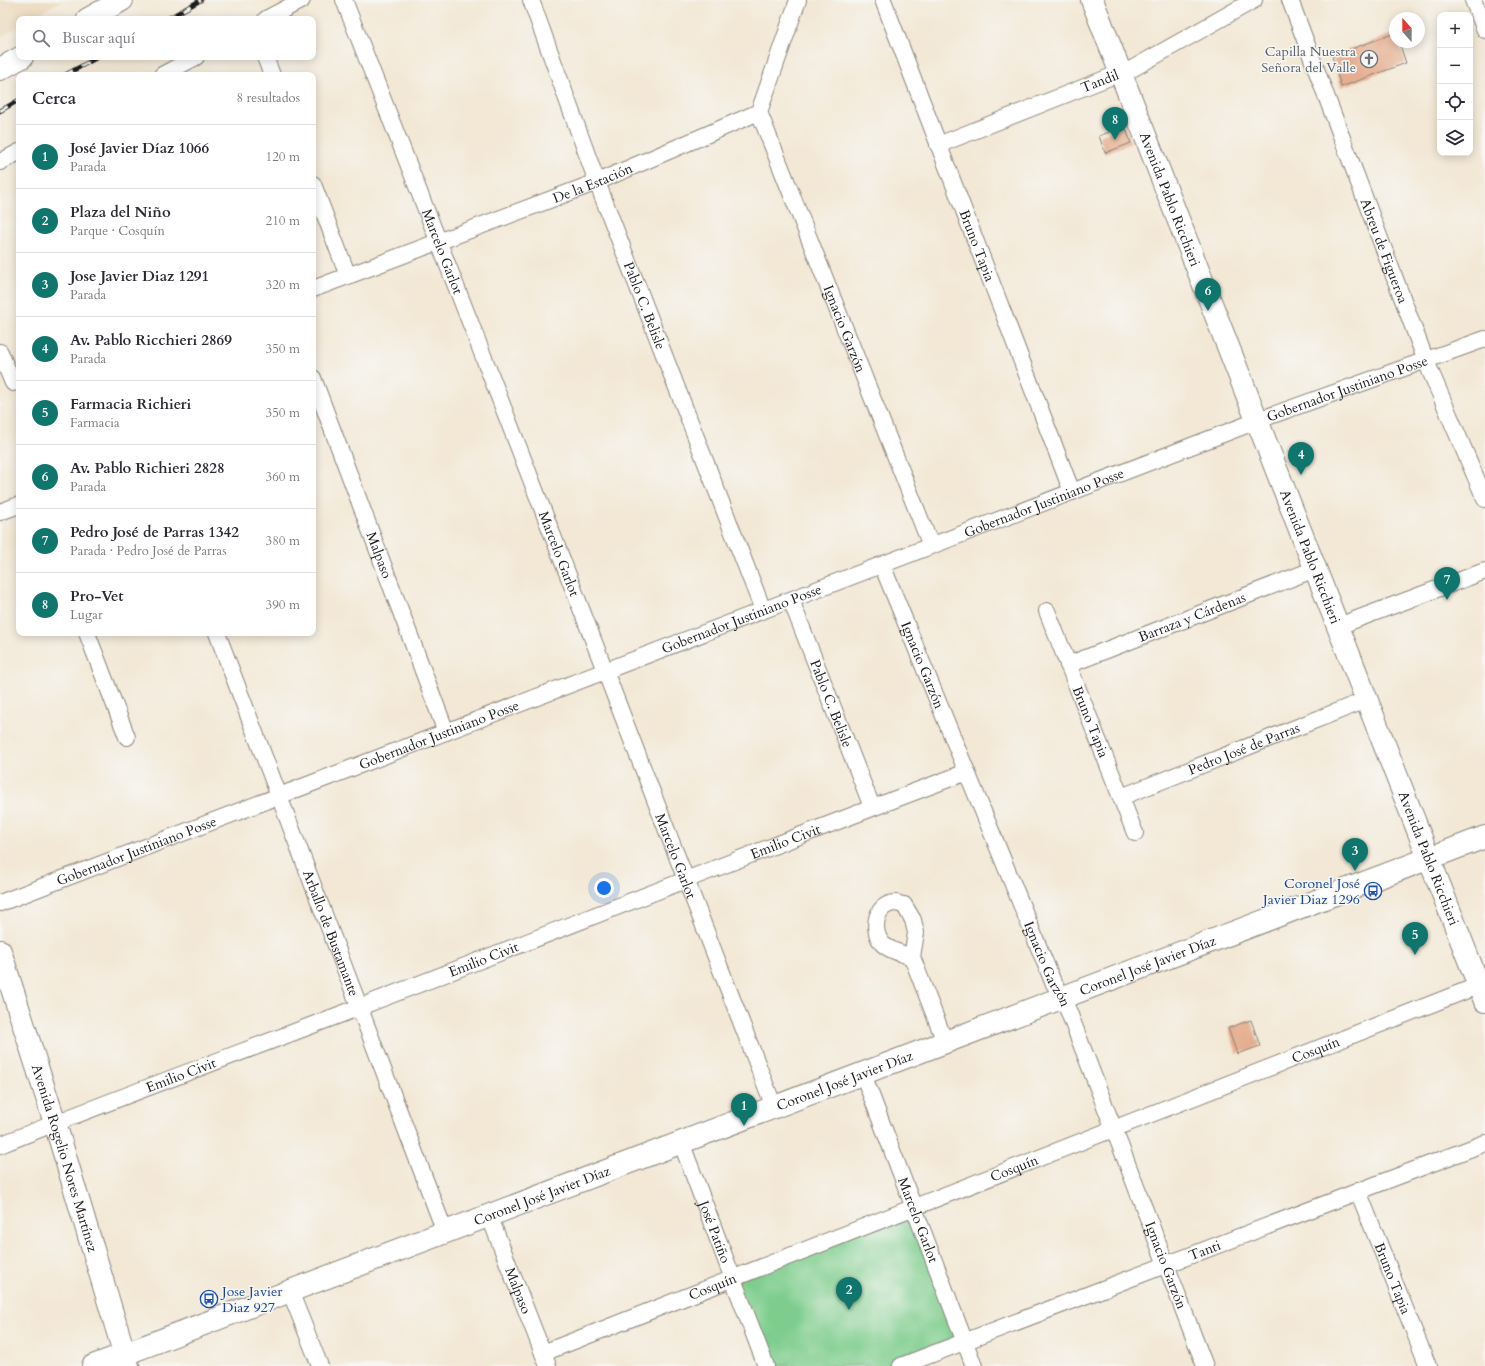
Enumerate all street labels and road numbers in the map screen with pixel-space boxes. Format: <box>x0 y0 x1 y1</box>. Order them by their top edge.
street label: Tandil <box>1078 65 1122 97</box>
street label: Avenida Pablo Ricchieri <box>1135 129 1205 269</box>
street label: De la Estación <box>550 158 636 207</box>
street label: Abreu de Figueroa <box>1356 196 1413 306</box>
street label: Marcelo Garlot <box>417 206 468 297</box>
street label: Bruno Tapia <box>955 207 1000 284</box>
street label: Pablo C. Belisle <box>619 259 671 352</box>
street label: Ignacio Garzón <box>819 282 871 375</box>
street label: Gobernador Justiniano Posse <box>1264 351 1430 426</box>
street label: Gobernador Justiniano Posse <box>961 463 1127 542</box>
street label: Avenida Pablo Ricchieri <box>1276 487 1346 627</box>
street label: Marcelo Garlot <box>534 508 585 599</box>
street label: Malpaso <box>362 529 397 581</box>
street label: Gobernador Justiniano Posse <box>659 579 824 658</box>
street label: Barraza y Cárdenas <box>1136 587 1249 646</box>
street label: Ignacio Garzón <box>897 619 949 711</box>
street label: Pablo C. Belisle <box>806 657 857 750</box>
street label: Bruno Tapia <box>1068 683 1114 760</box>
street label: Gobernador Justiniano Posse <box>356 695 522 774</box>
street label: Pedro José de Parras <box>1185 718 1303 779</box>
street label: Avenida Pablo Ricchieri <box>1394 788 1464 928</box>
street label: Gobernador Justiniano Posse <box>54 811 219 890</box>
street label: Marcelo Garlot <box>651 811 701 902</box>
street label: Emilio Civit <box>748 819 823 863</box>
street label: Arballo de Bustamante <box>299 867 364 999</box>
street label: Ignacio Garzón <box>1020 918 1075 1009</box>
street label: Coronel José Javier Díaz <box>1077 930 1219 1000</box>
street label: Emilio Civit <box>446 937 522 981</box>
street label: Cosquín <box>1289 1032 1342 1068</box>
street label: Coronel José Javier Díaz <box>774 1046 916 1115</box>
street label: Emilio Civit <box>143 1053 219 1097</box>
street label: Avenida Rogelio Nores Martínez <box>27 1062 103 1255</box>
street label: Cosquín <box>987 1150 1041 1186</box>
street label: Coronel José Javier Díaz <box>471 1161 613 1230</box>
street label: Marcelo Garlot <box>894 1174 943 1266</box>
street label: José Patiño <box>694 1196 736 1266</box>
street label: Ignacio Garzón <box>1141 1219 1192 1312</box>
street label: Tanti <box>1186 1235 1223 1265</box>
street label: Bruno Tapia <box>1370 1240 1416 1317</box>
street label: Malpaso <box>501 1264 536 1317</box>
street label: Cosquín <box>686 1268 739 1304</box>

